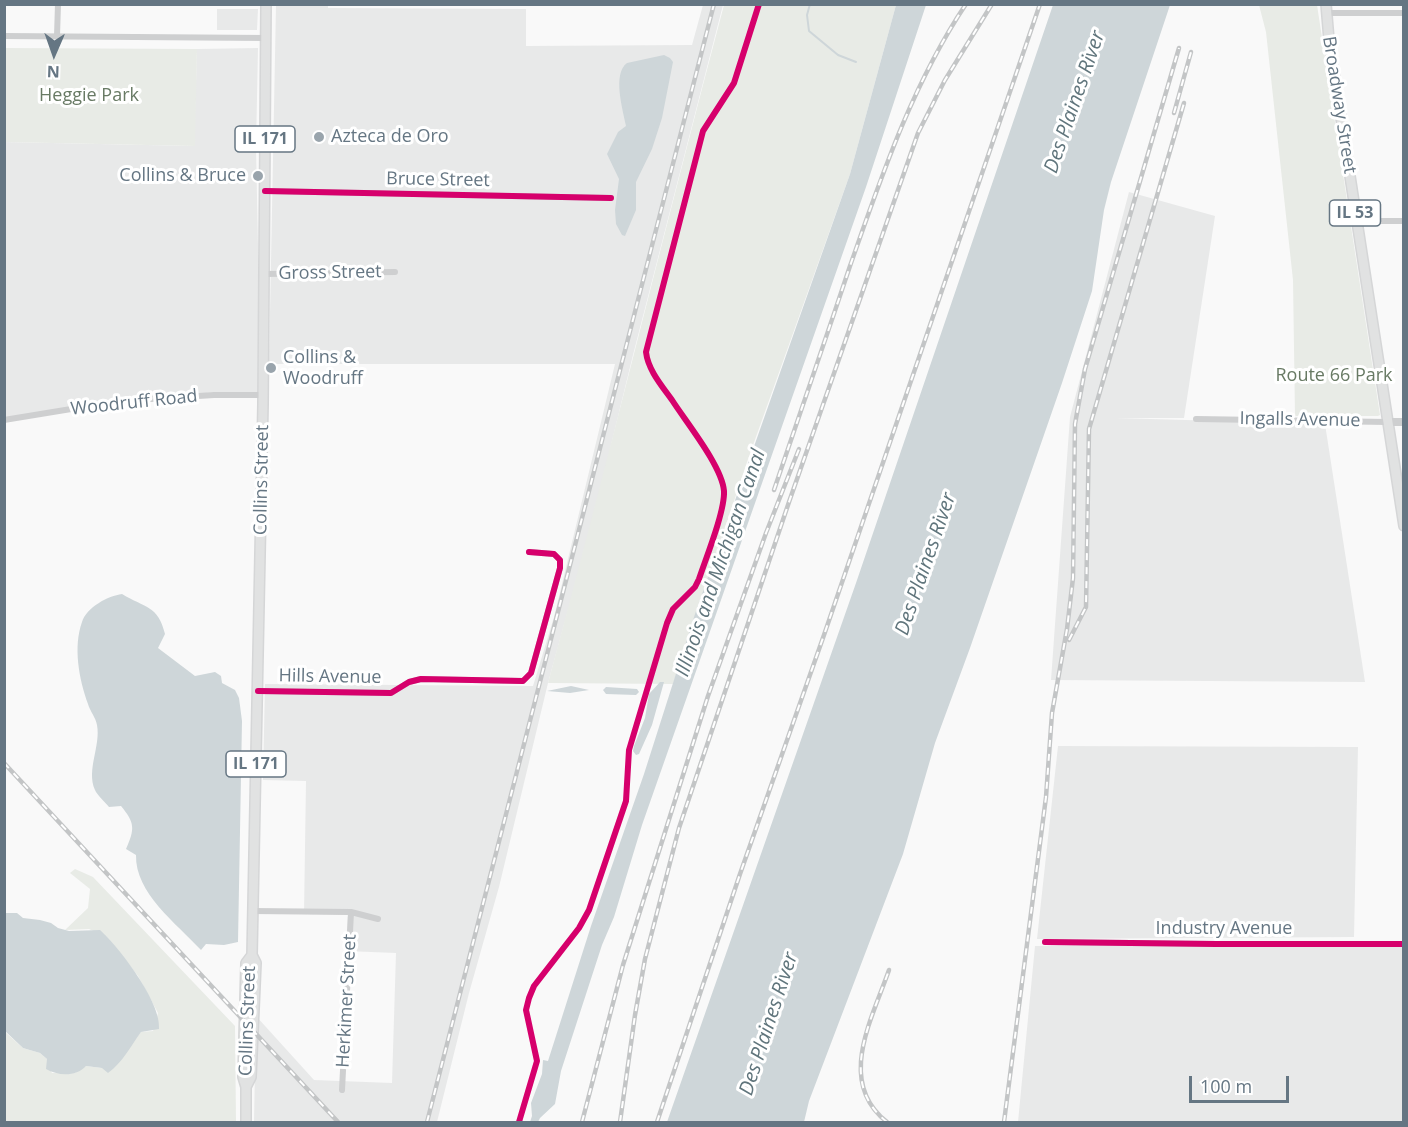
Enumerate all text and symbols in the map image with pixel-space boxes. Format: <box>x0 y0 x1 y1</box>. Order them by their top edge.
north arrow <box>24 24 84 84</box>
water label: Des Plaines River <box>1039 28 1111 176</box>
street label: Broadway Street <box>1317 35 1361 175</box>
text: N <box>46 61 60 83</box>
park label: Heggie Park <box>39 85 139 107</box>
road number: IL 171 <box>235 126 295 152</box>
place label: Azteca de Oro <box>331 126 449 148</box>
marker: Azteca de Oro <box>312 130 326 144</box>
place label: Collins & Bruce <box>119 165 246 187</box>
street label: Bruce Street <box>386 168 490 192</box>
marker: Collins & Bruce <box>251 169 265 183</box>
road number: IL 53 <box>1330 200 1380 226</box>
street label: Gross Street <box>278 261 382 285</box>
place label: Collins & Woodruff <box>283 347 363 389</box>
marker: Collins & Woodruff <box>264 361 278 375</box>
park label: Route 66 Park <box>1275 365 1393 387</box>
street label: Woodruff Road <box>70 386 198 420</box>
street label: Ingalls Avenue <box>1239 408 1361 432</box>
street label: Collins Street <box>250 425 274 535</box>
water label: Illinois and Michigan Canal <box>671 446 771 680</box>
water label: Des Plaines River <box>890 490 962 638</box>
street label: Hills Avenue <box>278 665 382 689</box>
road number: IL 171 <box>226 751 286 777</box>
street label: Industry Avenue <box>1156 918 1292 940</box>
street label: Herkimer Street <box>333 934 361 1068</box>
water label: Des Plaines River <box>735 950 803 1098</box>
street label: Collins Street <box>235 965 261 1077</box>
scale bar <box>1192 1064 1292 1102</box>
text: 100 m <box>1200 1074 1252 1098</box>

